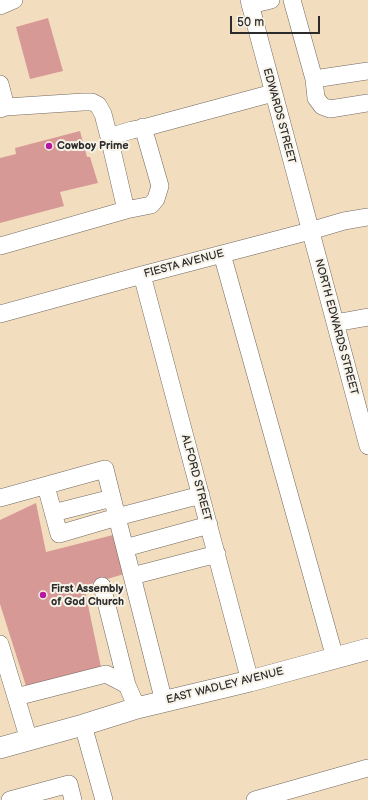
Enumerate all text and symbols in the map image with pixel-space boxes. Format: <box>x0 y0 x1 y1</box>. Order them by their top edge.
scale bar <box>232 8 322 34</box>
text: 50 m <box>237 15 264 30</box>
street label: EDWARDS STREET <box>260 67 298 165</box>
place label: Cowboy Prime <box>57 139 129 153</box>
marker: Cowboy Prime <box>44 141 54 151</box>
street label: FIESTA AVENUE <box>143 247 225 281</box>
street label: NORTH EDWARDS STREET <box>311 257 361 397</box>
street label: ALFORD STREET <box>178 433 214 523</box>
place label: First Assembly of God Church <box>51 582 124 608</box>
marker: First Assembly of God Church <box>38 590 48 600</box>
street label: EAST WADLEY AVENUE <box>165 665 285 707</box>

